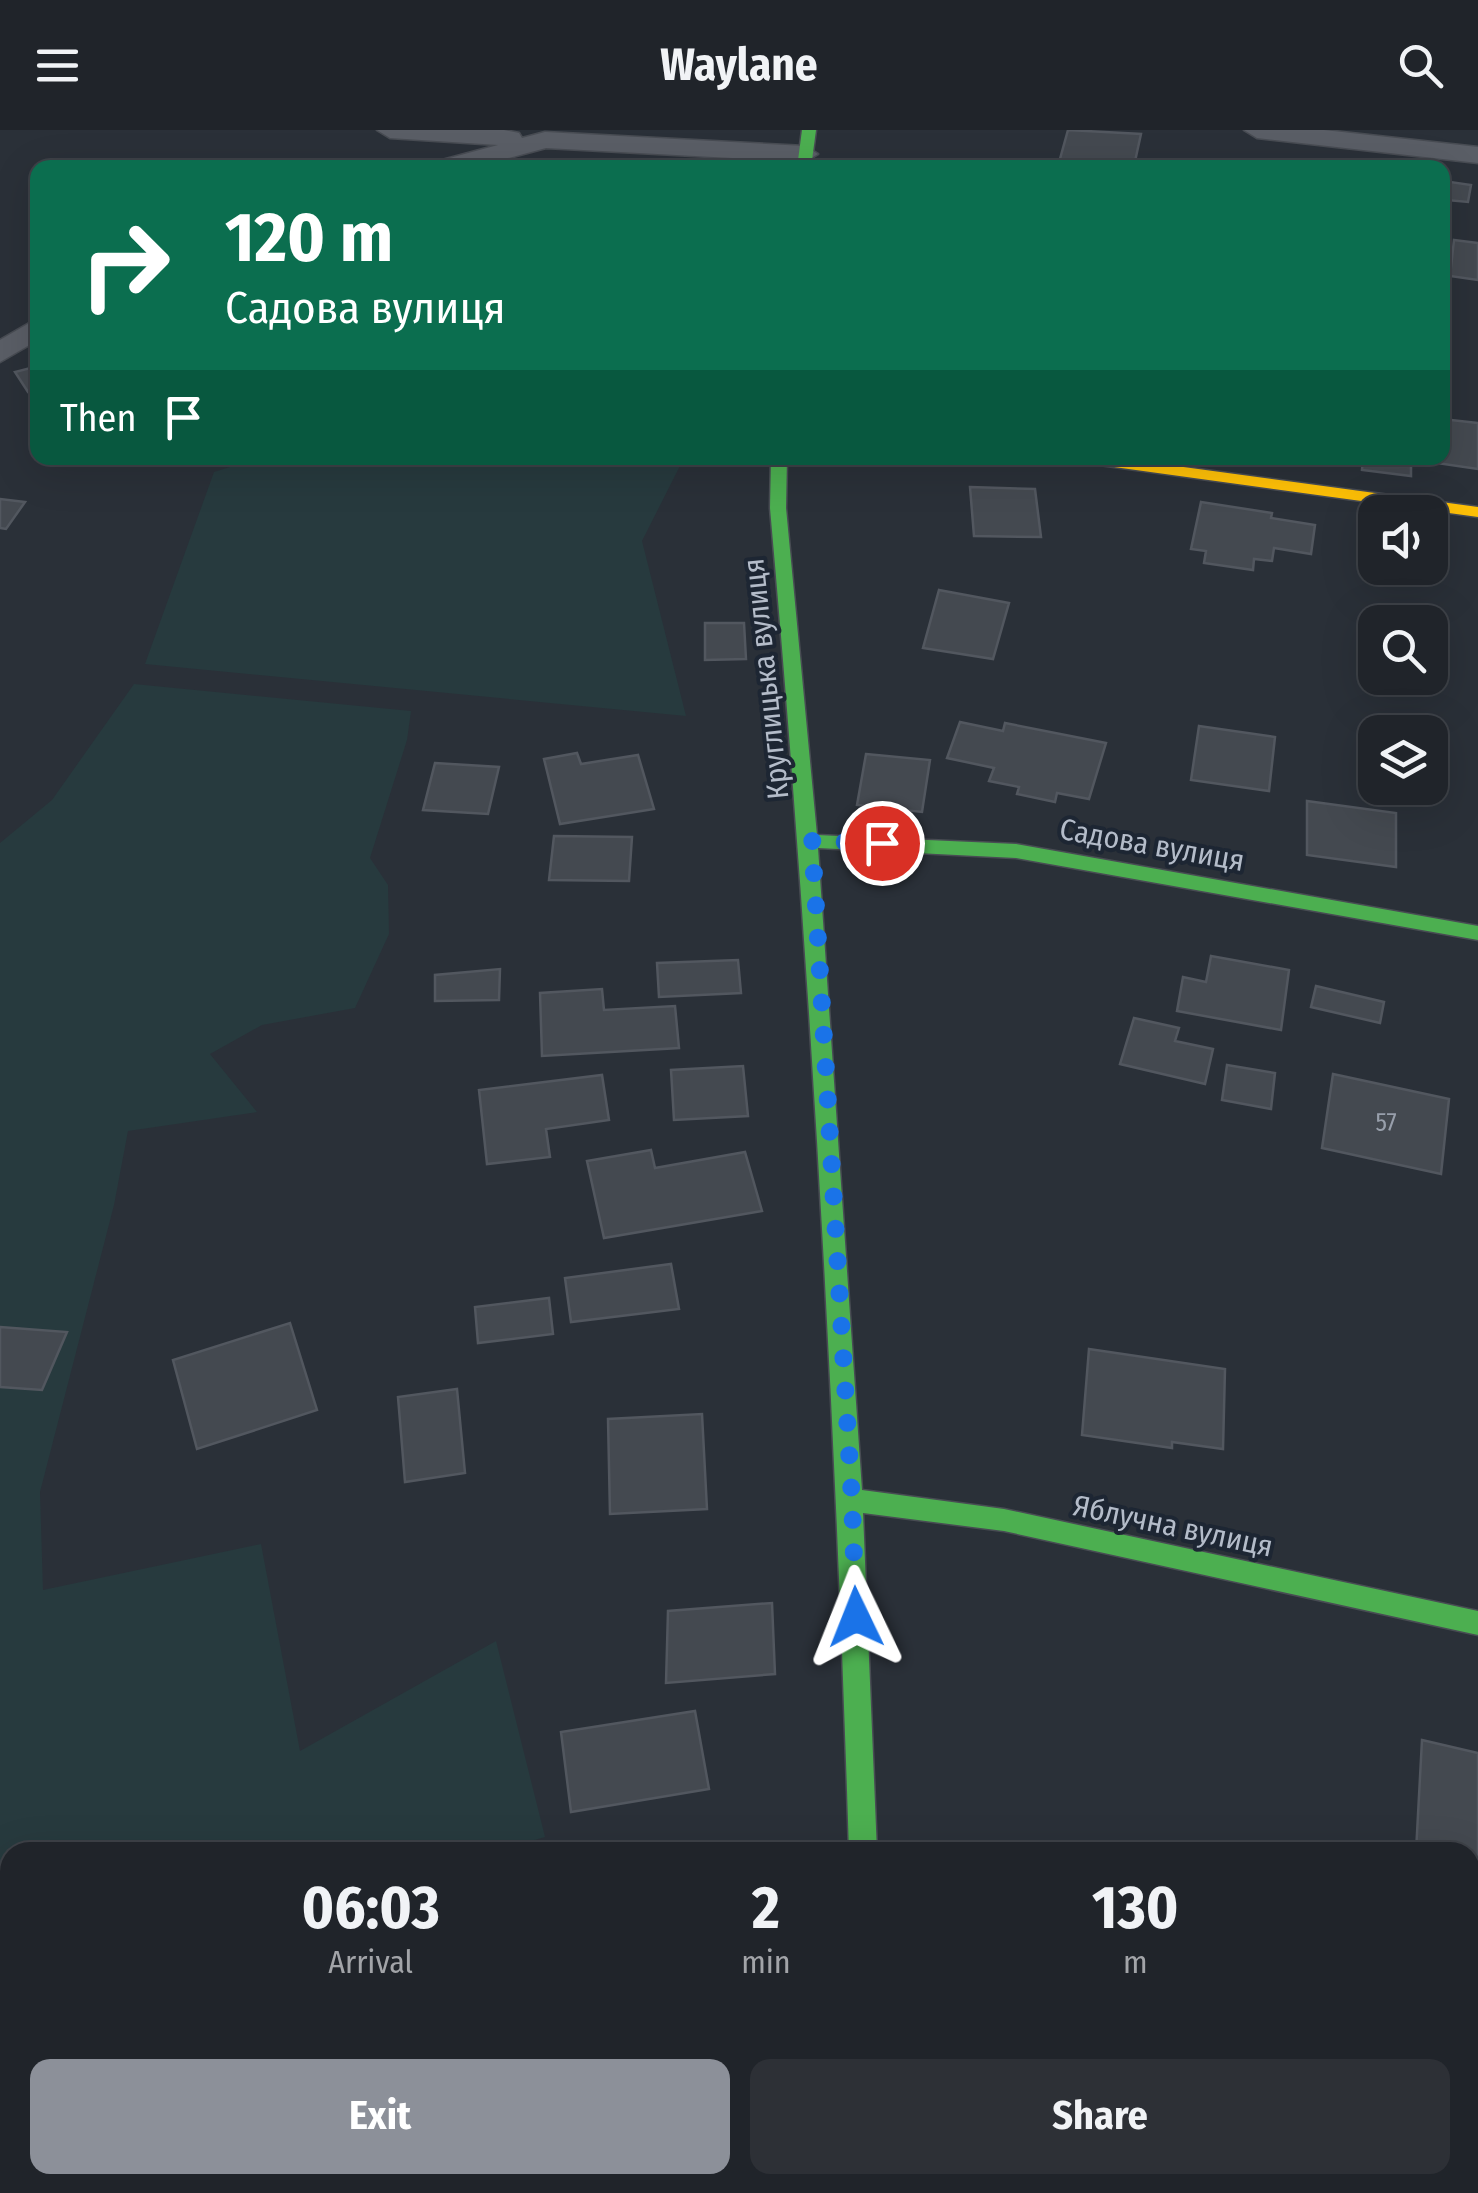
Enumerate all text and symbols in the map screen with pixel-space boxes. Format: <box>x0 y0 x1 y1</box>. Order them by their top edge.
icon: menu <box>30 38 85 93</box>
text: Waylane <box>660 38 818 92</box>
icon: search <box>1393 38 1448 93</box>
text: 120 m <box>225 196 393 280</box>
icon: right <box>60 200 190 330</box>
text: Садова вулиця <box>225 281 506 335</box>
icon: arrive <box>156 390 211 445</box>
text: Then <box>60 395 136 441</box>
map controls <box>1358 495 1448 805</box>
button: sound <box>1358 495 1448 585</box>
street label: Круглицька вулиця <box>735 557 797 801</box>
button: search <box>1358 605 1448 695</box>
button: layers <box>1358 715 1448 805</box>
pin <box>840 801 925 886</box>
street label: Садова вулиця <box>1057 811 1247 879</box>
icon: arrive <box>855 816 910 871</box>
house number: 57 <box>1375 1108 1397 1138</box>
street label: Яблучна вулиця <box>1070 1487 1276 1565</box>
position arrow <box>804 1565 908 1669</box>
text: 06:03 <box>301 1872 440 1944</box>
text: 2 <box>752 1872 780 1944</box>
text: 130 <box>1092 1872 1179 1944</box>
text: Arrival <box>328 1943 413 1981</box>
text: min <box>741 1943 791 1981</box>
text: m <box>1123 1943 1148 1981</box>
button: Exit <box>30 2059 730 2174</box>
button: Share <box>750 2059 1450 2174</box>

